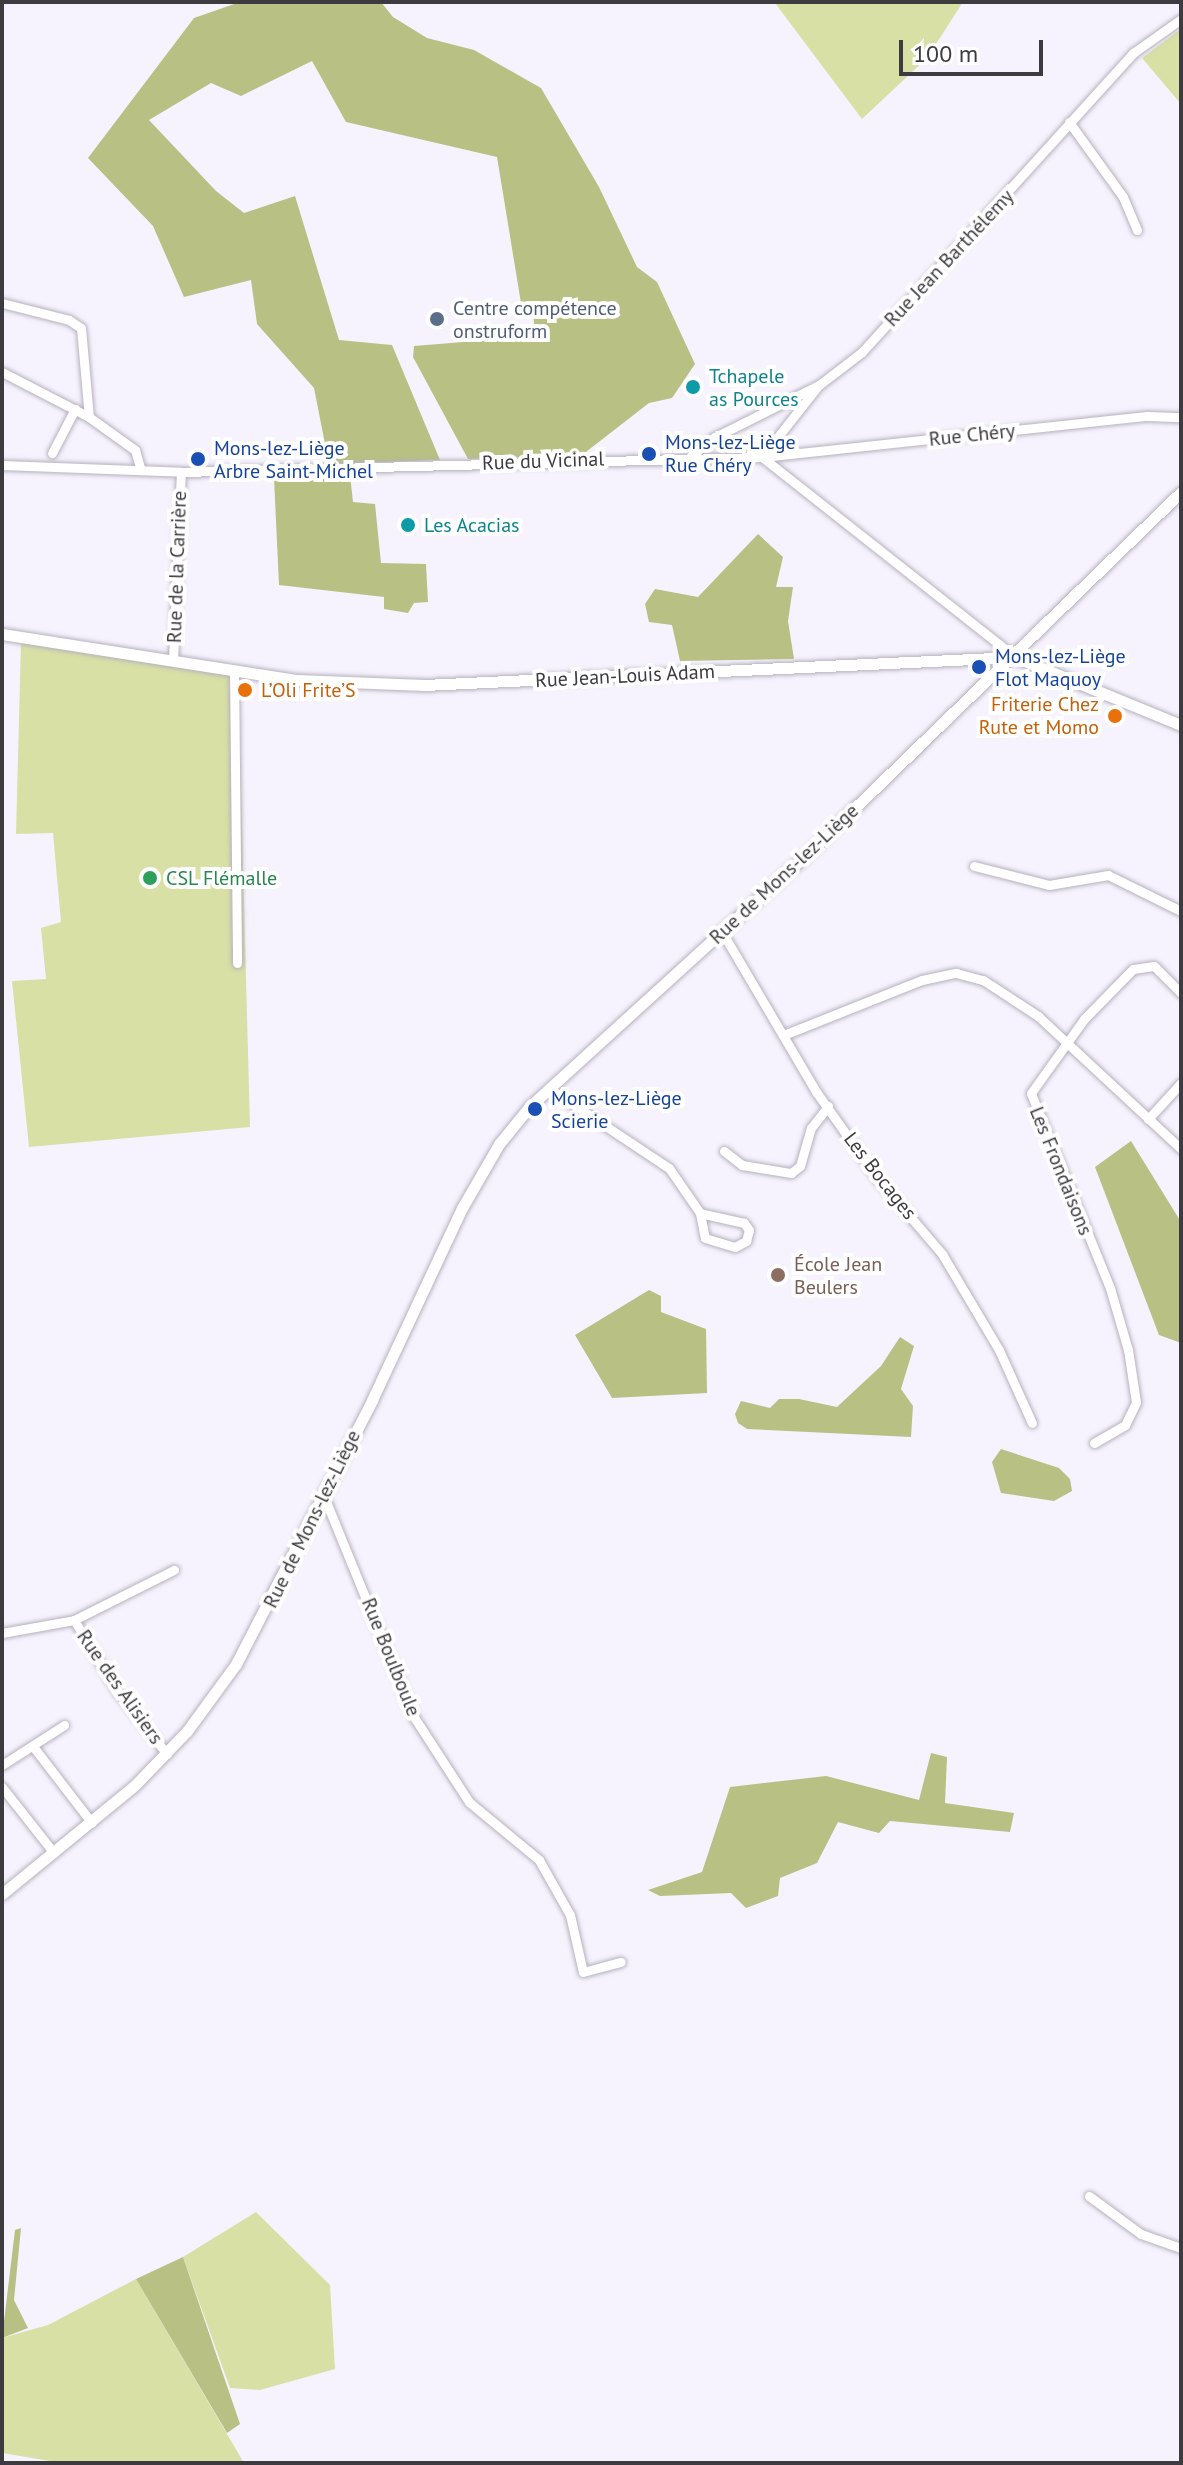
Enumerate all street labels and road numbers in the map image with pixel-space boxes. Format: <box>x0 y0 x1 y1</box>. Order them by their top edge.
street label: Rue Jean Barthélemy <box>879 185 1019 331</box>
street label: Rue Chéry <box>928 419 1016 451</box>
street label: Rue du Vicinal <box>481 447 605 475</box>
street label: Rue de la Carrière <box>162 490 192 644</box>
street label: Rue Jean-Louis Adam <box>534 659 716 693</box>
street label: Rue de Mons-lez-Liège <box>705 799 863 949</box>
street label: Les Frondaisons <box>1024 1103 1098 1239</box>
street label: Les Bocages <box>839 1128 921 1224</box>
street label: Rue de Mons-lez-Liège <box>258 1426 366 1612</box>
street label: Rue Boulboule <box>356 1594 426 1720</box>
street label: Rue des Alisiers <box>72 1625 168 1749</box>

